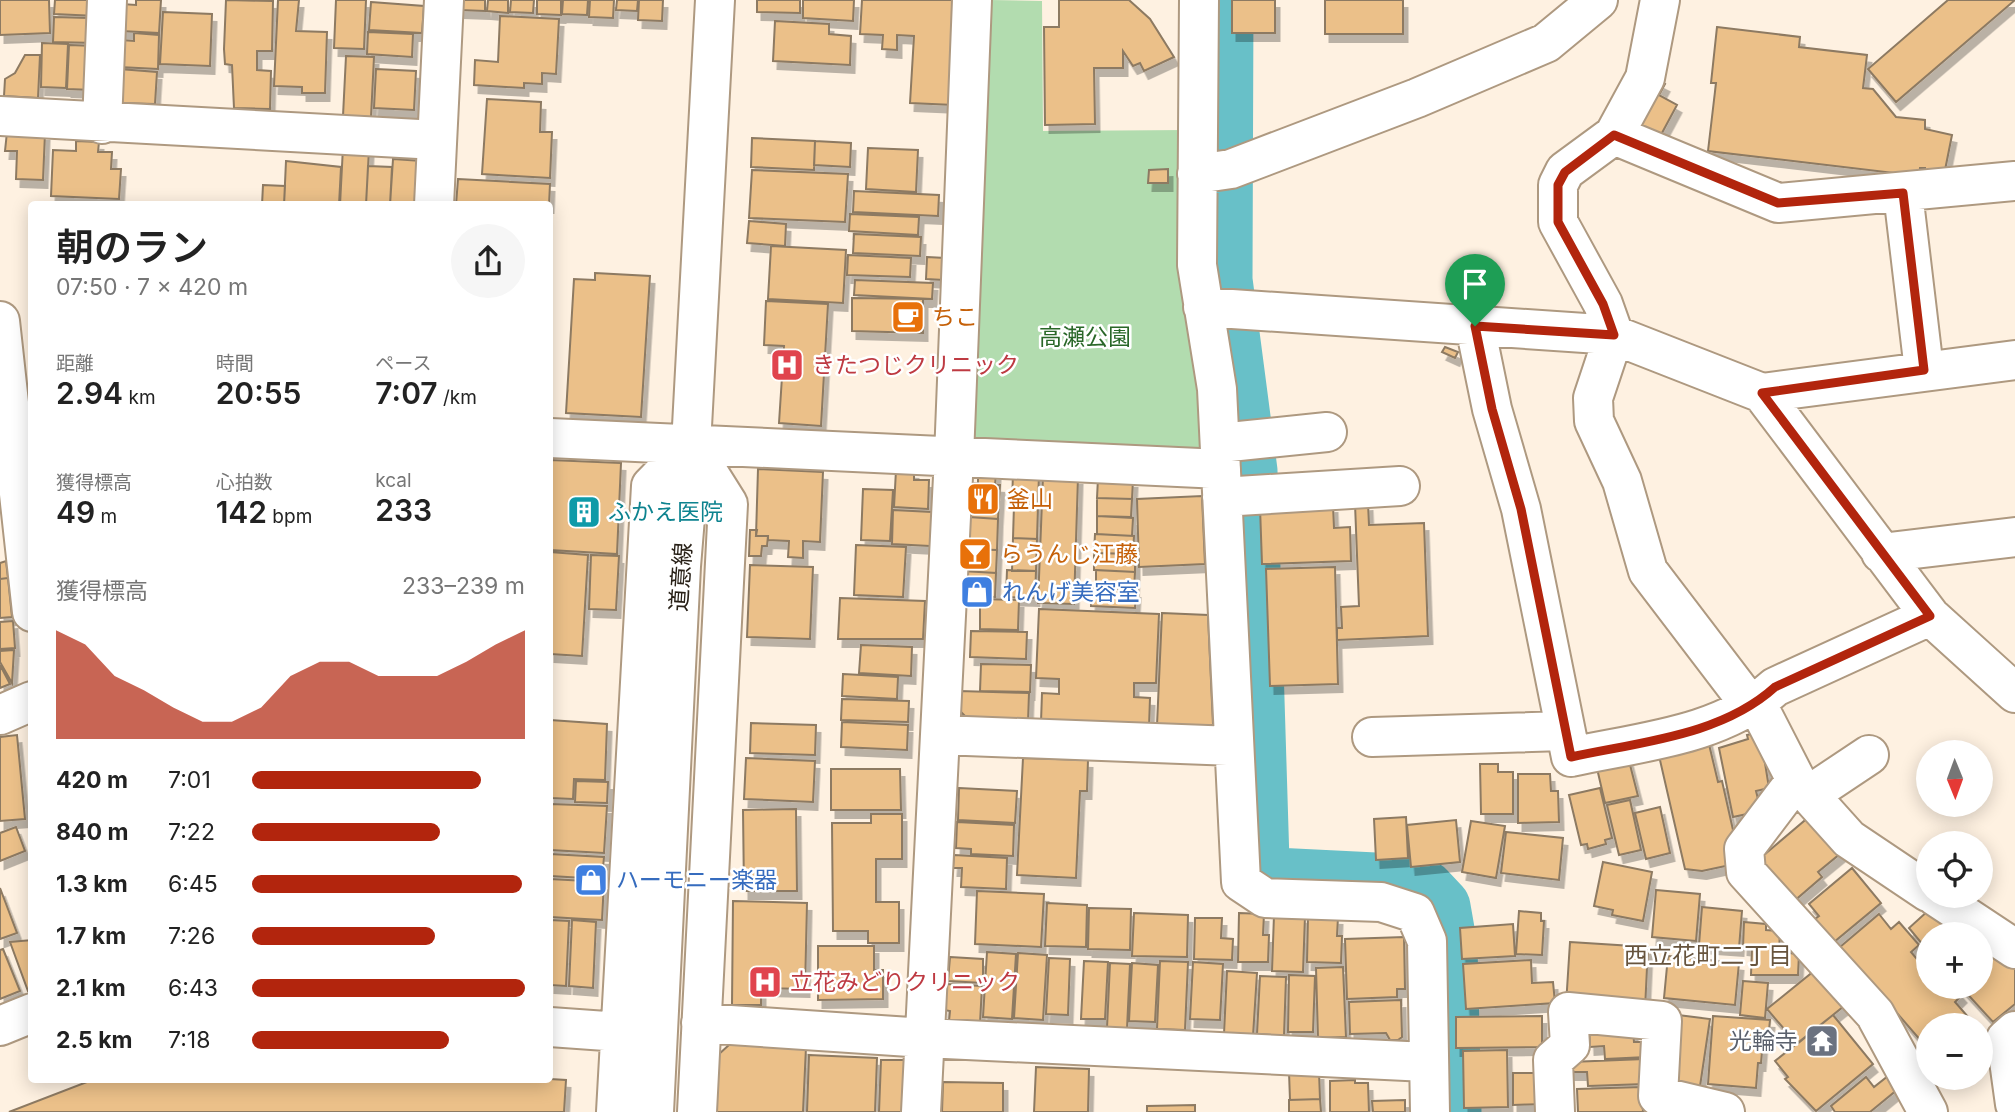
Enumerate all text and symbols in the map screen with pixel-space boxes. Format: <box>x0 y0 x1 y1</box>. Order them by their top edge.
text: 朝のラン <box>56 224 208 270</box>
button: share <box>451 224 525 298</box>
pin <box>1445 254 1505 326</box>
icon: arrive <box>1456 265 1494 303</box>
text: 07:50 · 7 × 420 m <box>56 273 248 301</box>
cafe icon: ちこ <box>889 298 927 336</box>
place label: ちこ <box>932 303 978 331</box>
park label: 高瀬公園 <box>1039 323 1131 351</box>
hospital icon: きたつじクリニック <box>768 346 806 384</box>
place label: きたつじクリニック <box>812 351 1019 379</box>
text: 距離 <box>56 352 94 375</box>
text: 時間 <box>216 352 254 375</box>
text: ペース <box>375 352 431 375</box>
text: 2.94 <box>56 375 123 411</box>
text: 20:55 <box>216 375 301 411</box>
text: 7:07 <box>375 375 438 411</box>
text: km <box>123 386 156 409</box>
text: /km <box>438 386 477 409</box>
text: kcal <box>375 469 412 492</box>
text: 獲得標高 <box>56 471 132 494</box>
text: 心拍数 <box>216 471 273 494</box>
restaurant icon: 釜山 <box>964 480 1002 518</box>
place label: 釜山 <box>1007 485 1053 513</box>
text: 233 <box>375 492 432 528</box>
building icon: ふかえ医院 <box>565 493 603 531</box>
text: 49 <box>56 494 95 530</box>
text: 142 <box>216 494 267 530</box>
place label: ふかえ医院 <box>608 498 723 526</box>
text: m <box>95 505 117 528</box>
text: bpm <box>267 505 312 528</box>
bar icon: らうんじ江藤 <box>956 535 994 573</box>
place label: らうんじ江藤 <box>1000 540 1138 568</box>
street label: 道意線 <box>665 542 697 612</box>
text: 233–239 m <box>402 572 525 600</box>
shop icon: れんげ美容室 <box>958 573 996 611</box>
text: 獲得標高 <box>56 577 148 605</box>
place label: れんげ美容室 <box>1002 578 1140 606</box>
north arrow <box>1916 740 1993 817</box>
map controls <box>1916 740 1993 1090</box>
text: 420 m <box>56 766 128 794</box>
text: 7:01 <box>168 766 211 794</box>
text: 840 m <box>56 818 128 846</box>
text: 7:22 <box>168 818 215 846</box>
button: locate <box>1916 831 1993 908</box>
shop icon: ハーモニー楽器 <box>572 861 610 899</box>
place label: ハーモニー楽器 <box>616 866 777 894</box>
text: 1.3 km <box>56 870 128 898</box>
text: 6:45 <box>168 870 218 898</box>
text: 1.7 km <box>56 922 126 950</box>
text: 7:26 <box>168 922 215 950</box>
button: + <box>1916 922 1993 999</box>
district label: 西立花町二丁目 <box>1624 941 1792 970</box>
hospital icon: 立花みどりクリニック <box>746 963 784 1001</box>
place label: 立花みどりクリニック <box>790 968 1020 996</box>
text: 2.1 km <box>56 974 126 1002</box>
text: 6:43 <box>168 974 218 1002</box>
button: − <box>1916 1013 1993 1090</box>
temple icon: 光輪寺 <box>1803 1022 1841 1060</box>
text: 2.5 km <box>56 1026 133 1054</box>
text: 7:18 <box>168 1026 210 1054</box>
place label: 光輪寺 <box>1729 1027 1798 1055</box>

